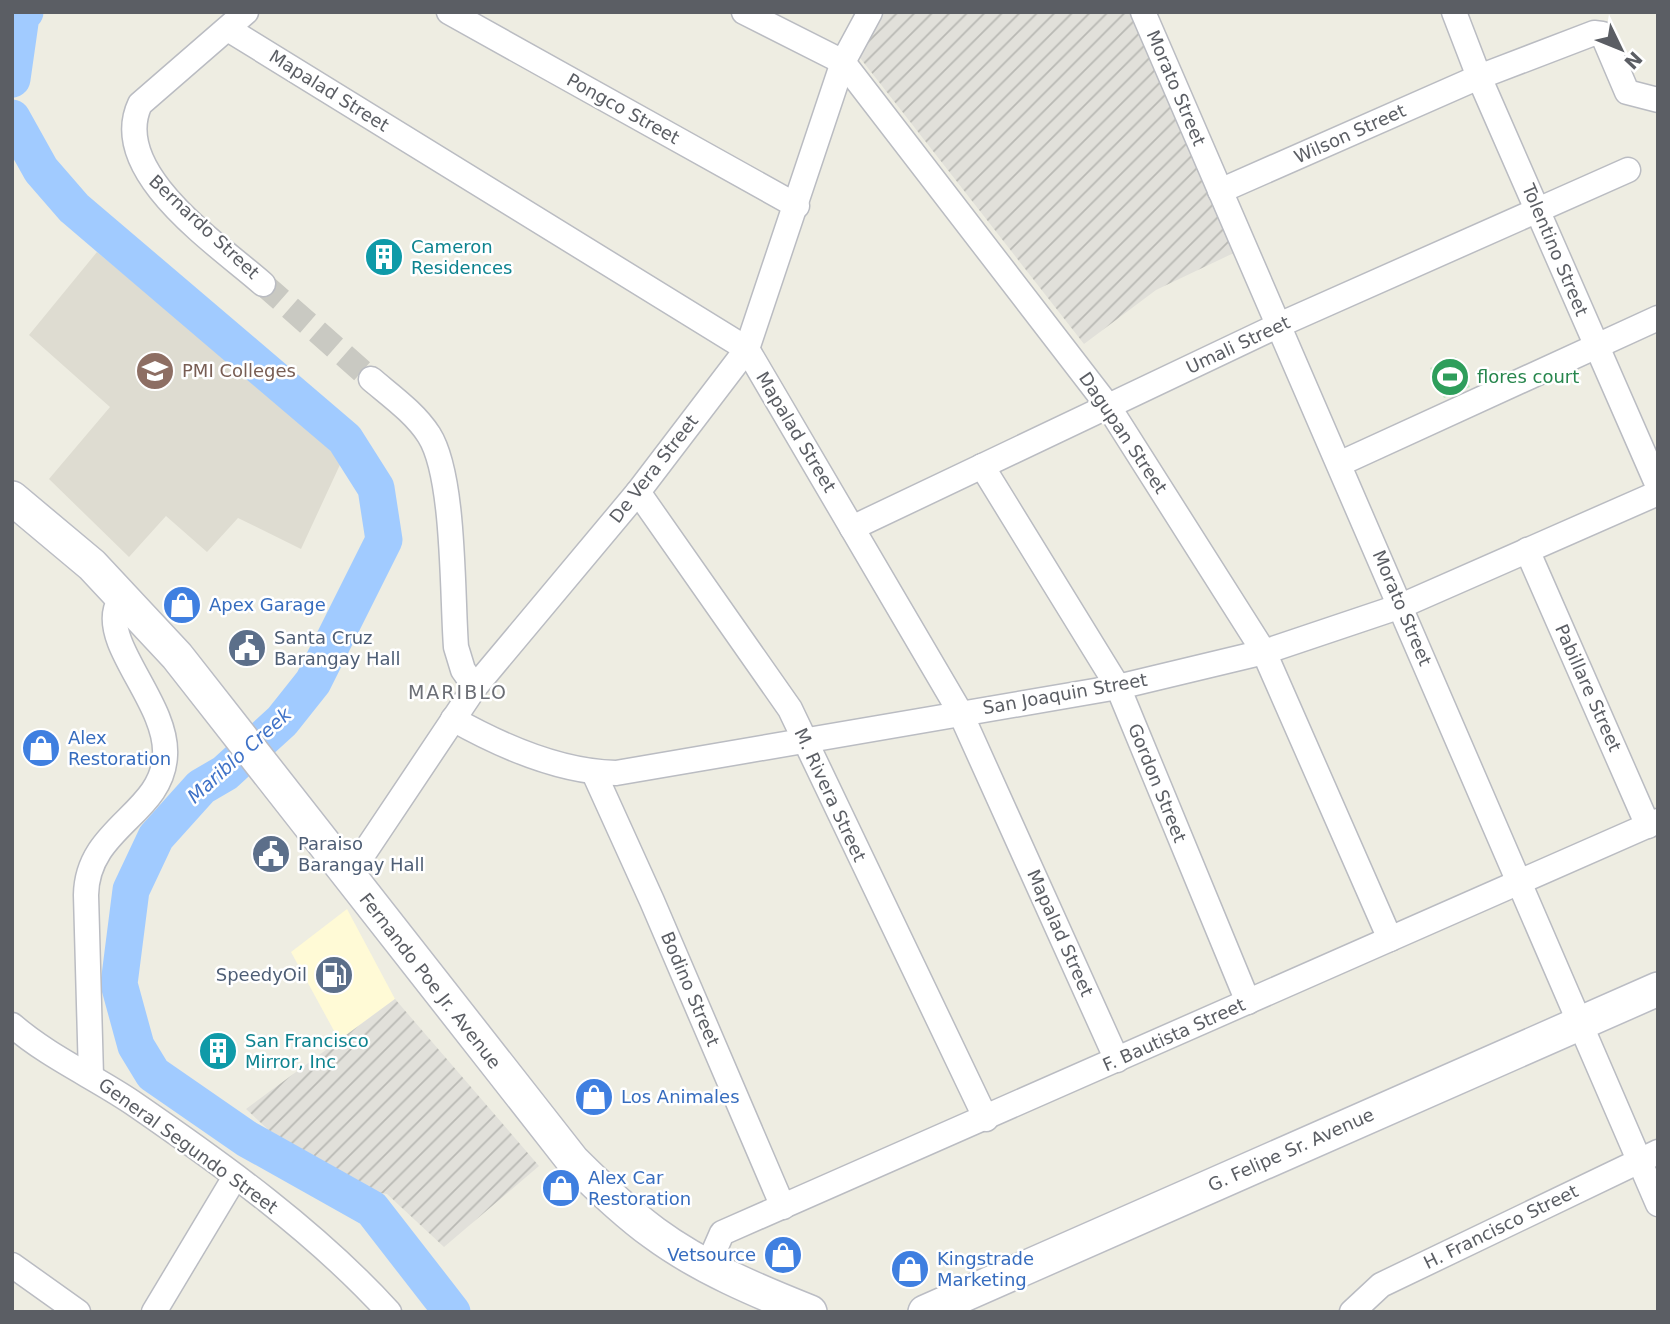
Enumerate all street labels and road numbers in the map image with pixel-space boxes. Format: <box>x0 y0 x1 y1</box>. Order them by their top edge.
street label: Morato Street <box>1143 27 1210 149</box>
street label: Mapalad Street <box>266 45 393 136</box>
street label: Pongco Street <box>563 69 683 148</box>
street label: Wilson Street <box>1291 100 1409 167</box>
street label: Bernardo Street <box>145 170 264 283</box>
street label: Tolentino Street <box>1518 180 1593 319</box>
street label: Umali Street <box>1183 311 1293 378</box>
street label: Mapalad Street <box>752 368 841 496</box>
street label: Dagupan Street <box>1075 368 1172 497</box>
street label: De Vera Street <box>605 410 702 527</box>
street label: Morato Street <box>1369 547 1436 669</box>
street label: Pabillare Street <box>1551 621 1626 755</box>
street label: San Joaquin Street <box>981 669 1149 718</box>
street label: Gordon Street <box>1124 720 1191 845</box>
street label: M. Rivera Street <box>790 725 871 865</box>
street label: Mapalad Street <box>1023 866 1098 1000</box>
street label: Fernando Poe Jr. Avenue <box>355 889 505 1073</box>
street label: Bodino Street <box>657 928 724 1049</box>
street label: F. Bautista Street <box>1099 994 1248 1075</box>
street label: General Segundo Street <box>95 1074 282 1218</box>
street label: G. Felipe Sr. Avenue <box>1205 1103 1377 1196</box>
street label: H. Francisco Street <box>1420 1180 1581 1273</box>

